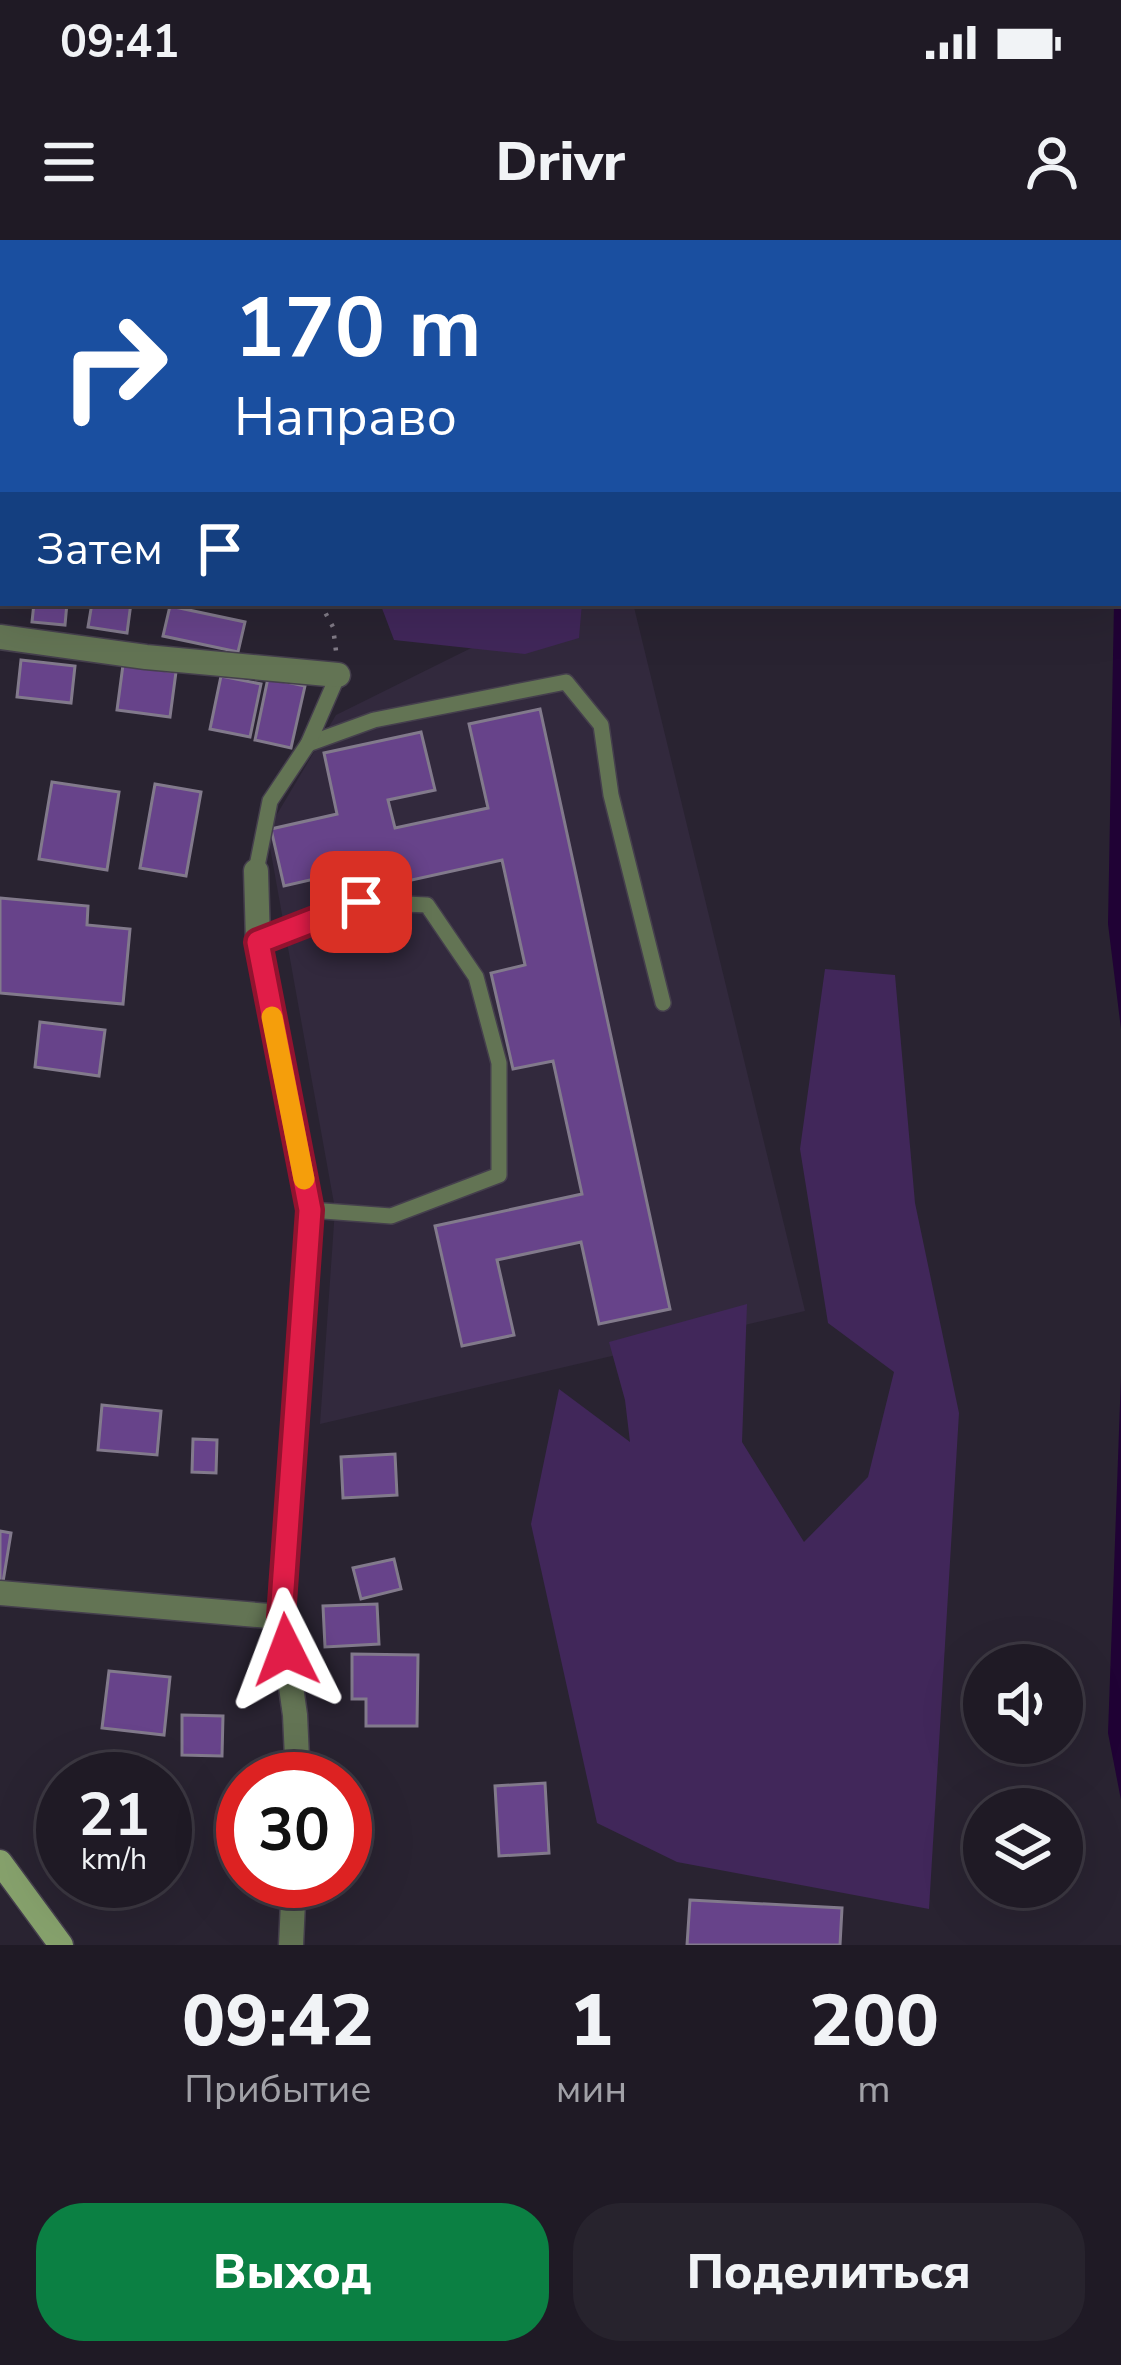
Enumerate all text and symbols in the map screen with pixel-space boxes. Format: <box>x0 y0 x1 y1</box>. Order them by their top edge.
text: 09:41 <box>60 12 179 73</box>
text: Drivr <box>496 125 625 199</box>
icon: menu <box>36 129 102 195</box>
icon: person <box>1019 129 1085 195</box>
text: 170 m <box>234 271 482 386</box>
icon: right <box>36 288 192 444</box>
text: Направо <box>234 380 457 454</box>
icon: arrive <box>187 516 253 582</box>
text: Затем <box>36 519 163 580</box>
pin <box>310 851 412 953</box>
icon: arrive <box>328 869 394 935</box>
position arrow <box>223 1587 349 1713</box>
map controls <box>963 1644 1083 1908</box>
button: sound <box>963 1644 1083 1764</box>
speed limit sign: 30 <box>216 1752 372 1908</box>
text: 21 <box>78 1774 150 1856</box>
button: layers <box>963 1788 1083 1908</box>
text: km/h <box>81 1839 147 1880</box>
text: 09:42 <box>182 1972 374 2070</box>
text: 1 <box>570 1972 613 2070</box>
text: 200 <box>809 1972 939 2070</box>
text: Прибытие <box>184 2063 371 2116</box>
text: мин <box>556 2063 627 2116</box>
text: m <box>857 2063 891 2116</box>
button: Выход <box>36 2203 549 2341</box>
button: Поделиться <box>573 2203 1085 2341</box>

